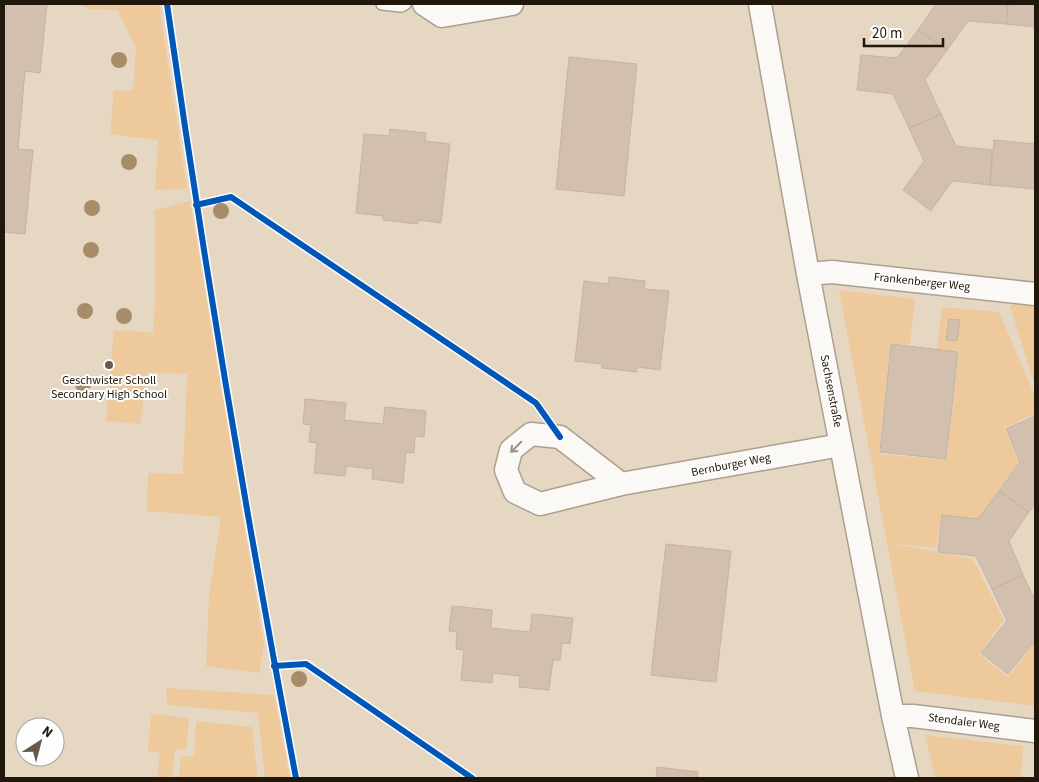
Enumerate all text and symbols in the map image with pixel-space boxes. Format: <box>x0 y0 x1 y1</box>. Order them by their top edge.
scale bar <box>864 15 943 47</box>
text: 20 m <box>872 23 902 44</box>
street label: Frankenberger Weg <box>873 268 971 296</box>
street label: Sachsenstraße <box>816 353 846 429</box>
marker: Geschwister Scholl Secondary High School <box>103 359 115 371</box>
place label: Geschwister Scholl Secondary High School <box>51 372 167 403</box>
one-way arrow <box>510 441 522 453</box>
street label: Bernburger Weg <box>690 449 772 481</box>
street label: Stendaler Weg <box>927 709 1001 735</box>
north arrow <box>15 717 65 767</box>
text: N <box>37 721 57 743</box>

